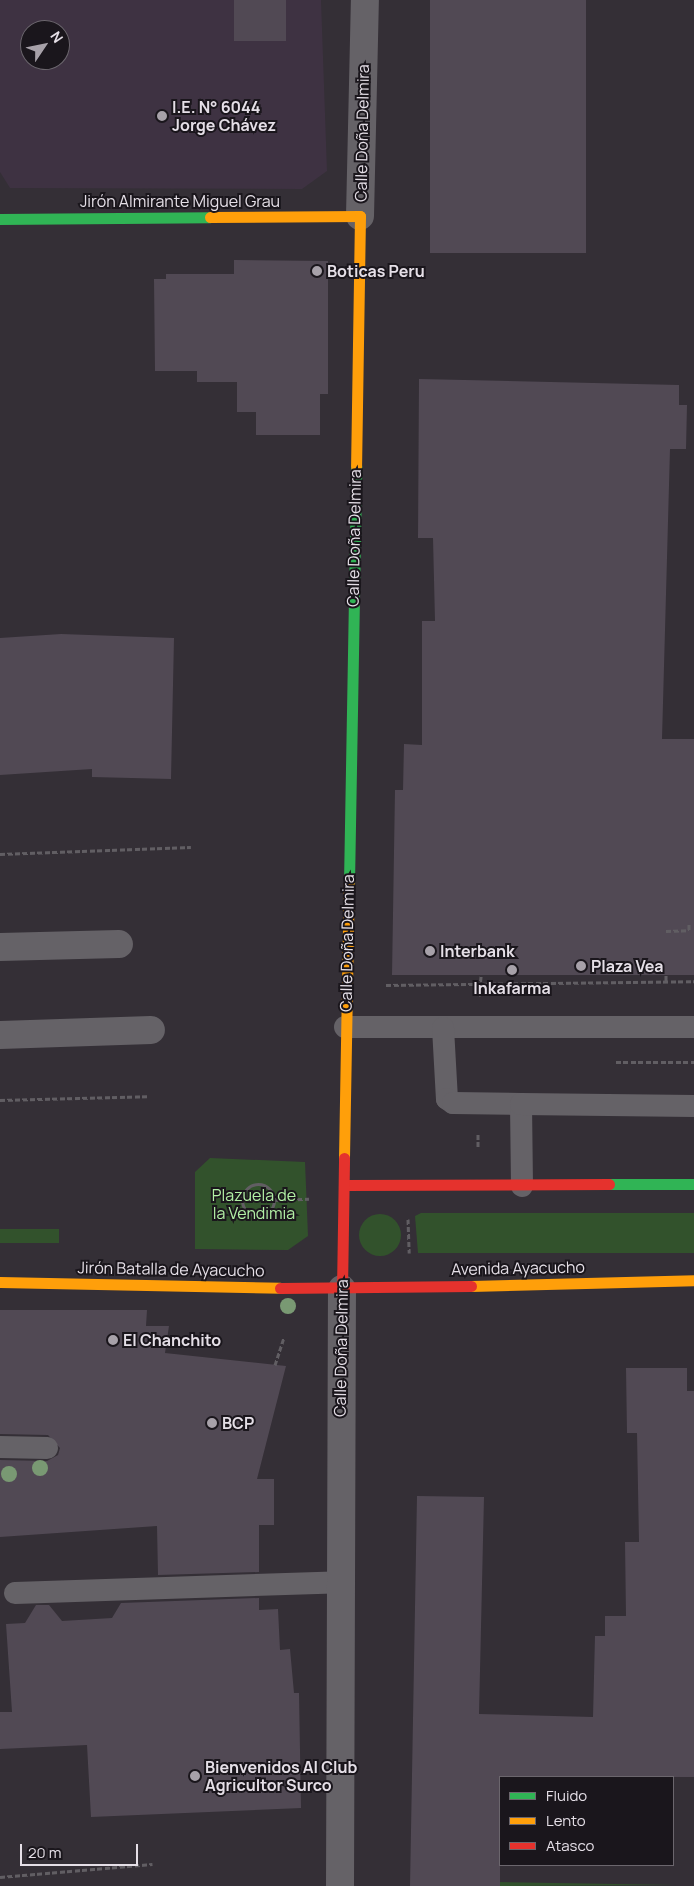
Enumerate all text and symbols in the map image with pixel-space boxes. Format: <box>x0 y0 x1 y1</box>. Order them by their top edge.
north arrow <box>20 20 70 70</box>
text: N <box>46 27 68 46</box>
street label: Calle Doña Delmira <box>351 64 373 202</box>
place label: I.E. N° 6044 Jorge Chávez <box>172 97 276 135</box>
marker: I.E. N° 6044 Jorge Chávez <box>156 110 168 122</box>
street label: Jirón Almirante Miguel Grau <box>80 191 280 211</box>
place label: Boticas Peru <box>327 261 425 281</box>
marker: Boticas Peru <box>311 265 323 277</box>
street label: Calle Doña Delmira <box>343 469 365 607</box>
street label: Calle Doña Delmira <box>336 874 358 1012</box>
place label: Interbank <box>440 941 515 961</box>
marker: Interbank <box>424 945 436 957</box>
place label: Plaza Vea <box>591 956 663 976</box>
marker: Plaza Vea <box>575 960 587 972</box>
marker: Inkafarma <box>506 964 518 976</box>
place label: Inkafarma <box>473 978 551 998</box>
park label: Plazuela de la Vendimia <box>212 1185 296 1223</box>
street label: Avenida Ayacucho <box>451 1257 585 1279</box>
street label: Jirón Batalla de Ayacucho <box>77 1258 265 1280</box>
street label: Calle Doña Delmira <box>330 1279 352 1417</box>
place label: El Chanchito <box>123 1330 221 1350</box>
marker: El Chanchito <box>107 1334 119 1346</box>
place label: BCP <box>222 1413 254 1433</box>
marker: BCP <box>206 1417 218 1429</box>
place label: Bienvenidos Al Club Agricultor Surco <box>205 1757 357 1795</box>
marker: Bienvenidos Al Club Agricultor Surco <box>189 1770 201 1782</box>
legend <box>499 1776 674 1866</box>
text: Fluido <box>546 1785 587 1806</box>
text: Lento <box>546 1810 586 1831</box>
scale bar <box>22 1834 140 1866</box>
text: Atasco <box>546 1835 594 1856</box>
text: 20 m <box>28 1842 61 1863</box>

